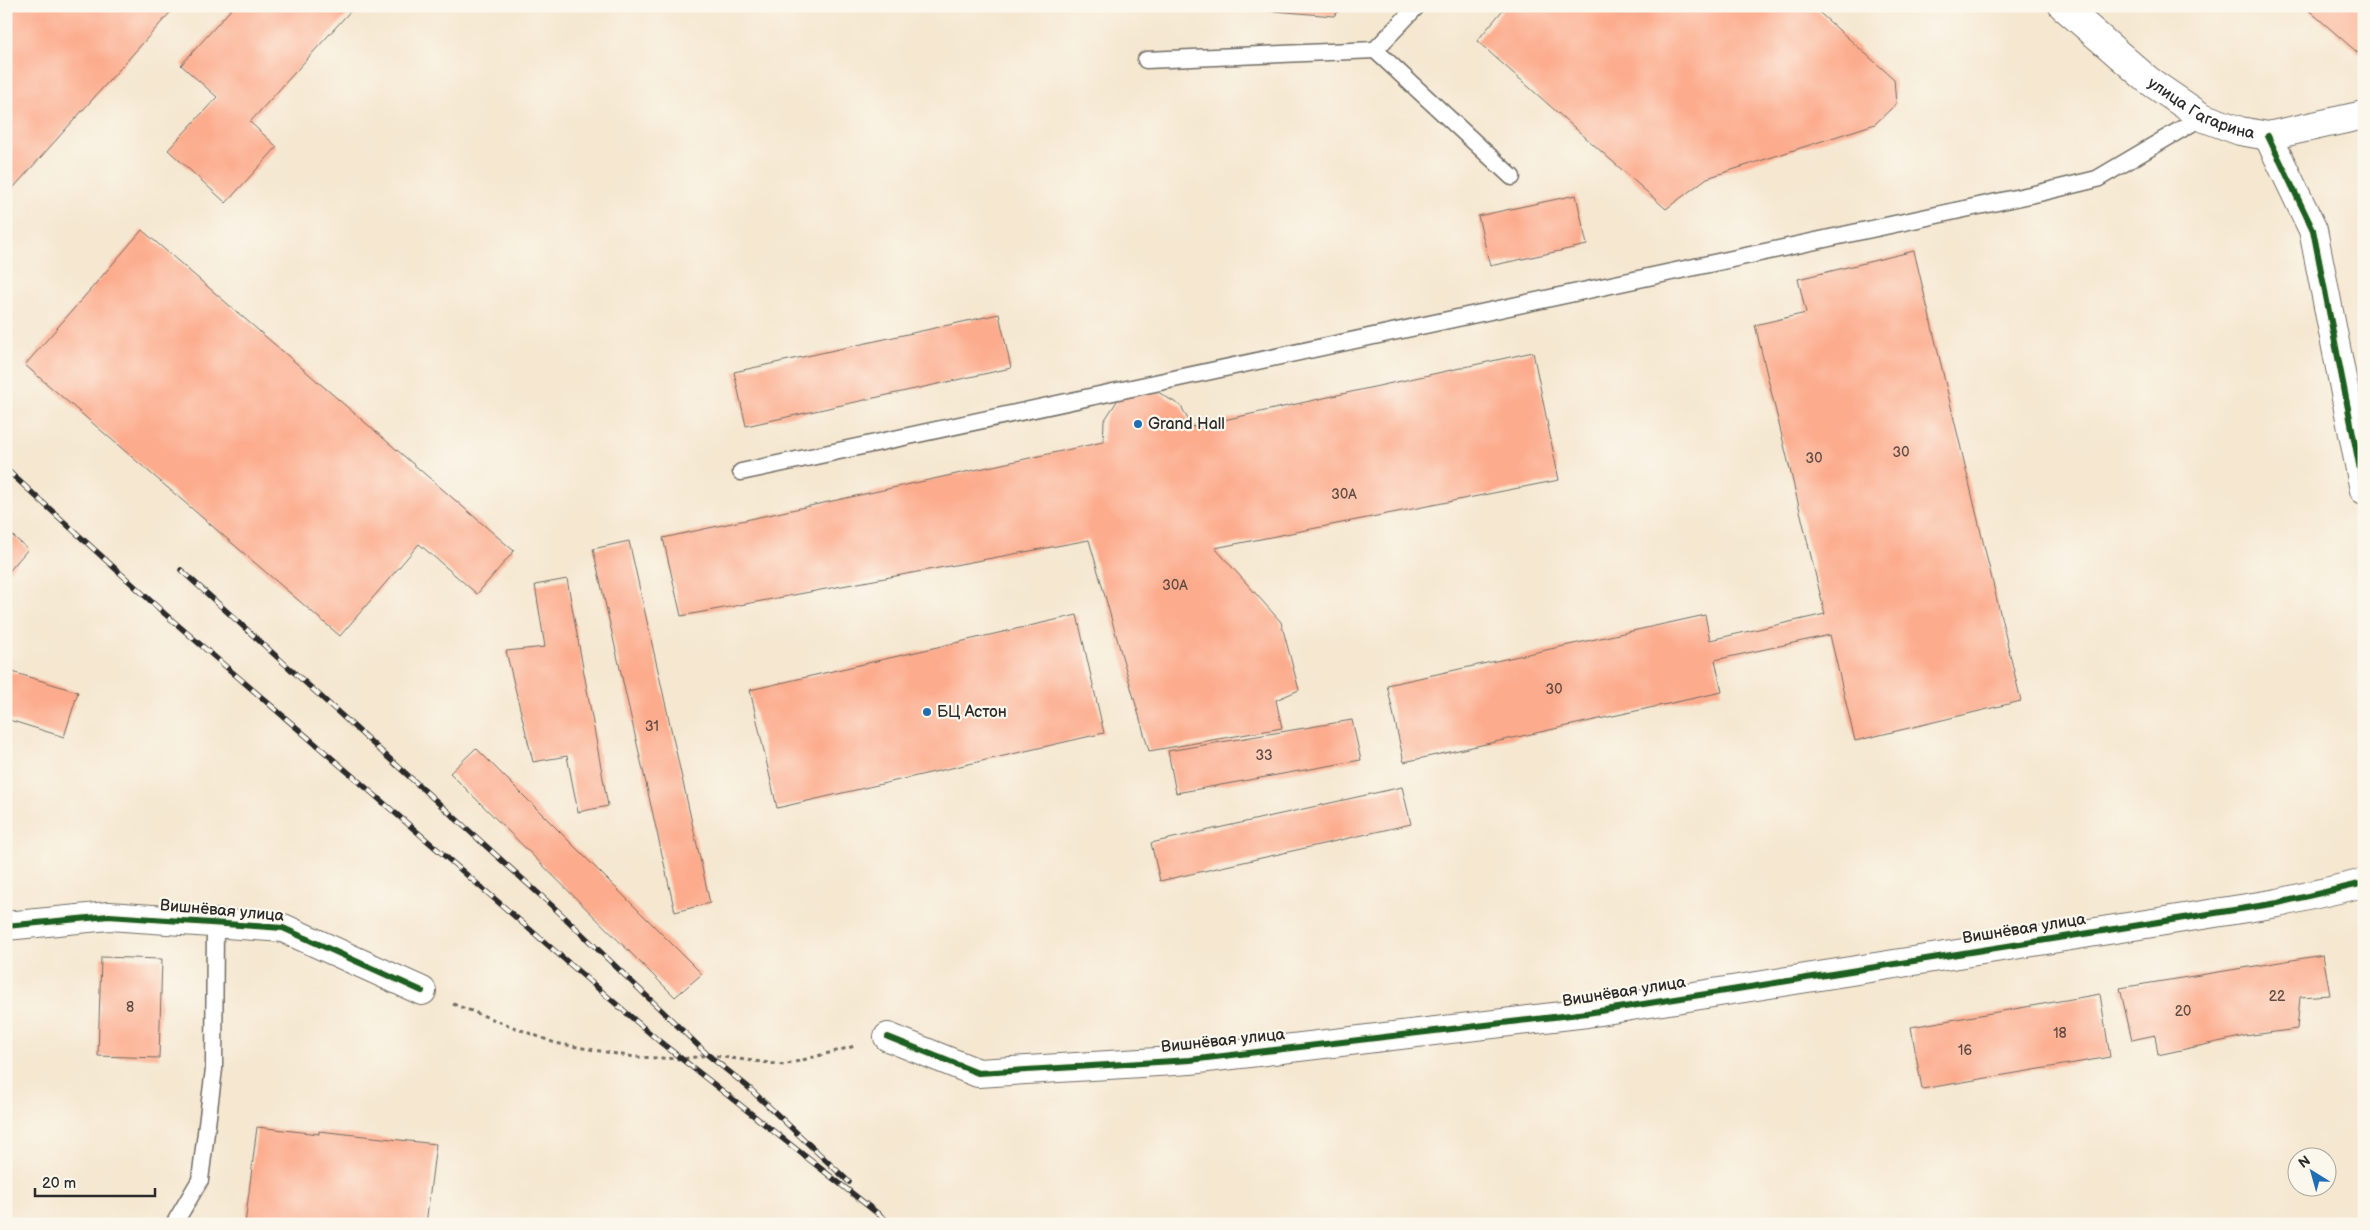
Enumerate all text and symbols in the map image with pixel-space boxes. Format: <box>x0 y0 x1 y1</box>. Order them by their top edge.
street label: улица Гагарина <box>2144 73 2257 143</box>
place label: Grand Hall <box>1148 415 1225 434</box>
marker: Grand Hall <box>1132 418 1144 430</box>
house number: 30 <box>1893 444 1909 461</box>
house number: 30 <box>1806 450 1822 467</box>
house number: 30А <box>1331 486 1357 503</box>
house number: 30А <box>1162 577 1188 594</box>
house number: 30 <box>1546 681 1562 698</box>
place label: БЦ Астон <box>937 703 1007 722</box>
marker: БЦ Астон <box>921 706 933 718</box>
house number: 31 <box>645 718 659 735</box>
house number: 33 <box>1255 747 1273 764</box>
street label: Вишнёвая улица <box>159 896 285 926</box>
street label: Вишнёвая улица <box>1961 910 2088 948</box>
street label: Вишнёвая улица <box>1561 973 1688 1011</box>
house number: 22 <box>2269 988 2286 1005</box>
house number: 8 <box>126 999 134 1016</box>
house number: 20 <box>2175 1003 2191 1020</box>
street label: Вишнёвая улица <box>1160 1025 1286 1057</box>
house number: 18 <box>2053 1025 2067 1042</box>
house number: 16 <box>1958 1042 1972 1059</box>
north arrow <box>2288 1148 2338 1198</box>
text: N <box>2295 1152 2314 1172</box>
scale bar <box>35 1165 155 1197</box>
text: 20 m <box>42 1174 76 1193</box>

